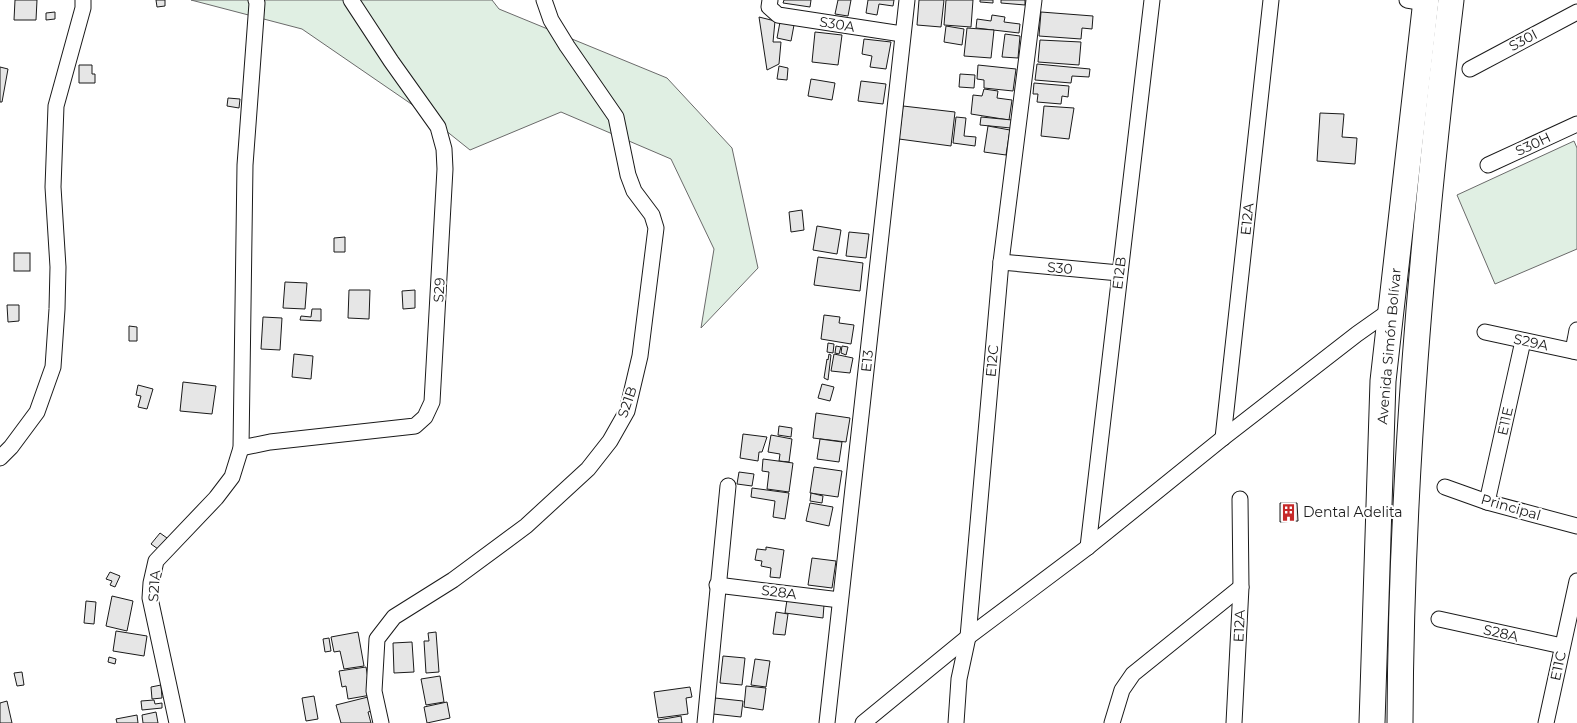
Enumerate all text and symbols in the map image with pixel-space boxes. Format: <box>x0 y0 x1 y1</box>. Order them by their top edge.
street label: S30A <box>818 12 857 36</box>
street label: S30I <box>1506 25 1540 55</box>
street label: S30H <box>1512 128 1554 160</box>
street label: E12A <box>1236 201 1258 236</box>
street label: E12B <box>1108 256 1130 290</box>
street label: S30 <box>1046 258 1074 278</box>
street label: Avenida Simón Bolívar <box>1373 266 1405 425</box>
street label: S29 <box>429 277 449 303</box>
street label: S29A <box>1512 330 1551 355</box>
street label: E12C <box>982 344 1002 378</box>
street label: E13 <box>857 349 877 373</box>
street label: S21B <box>613 384 641 420</box>
street label: E11E <box>1493 405 1517 437</box>
street label: Principal <box>1479 490 1543 524</box>
building icon: Dental Adelita <box>1279 502 1299 522</box>
place label: Dental Adelita <box>1303 503 1403 521</box>
street label: S21A <box>144 569 164 602</box>
street label: S28A <box>760 581 799 603</box>
street label: E12A <box>1229 608 1249 643</box>
street label: S28A <box>1482 620 1521 646</box>
street label: E11C <box>1546 650 1570 682</box>

